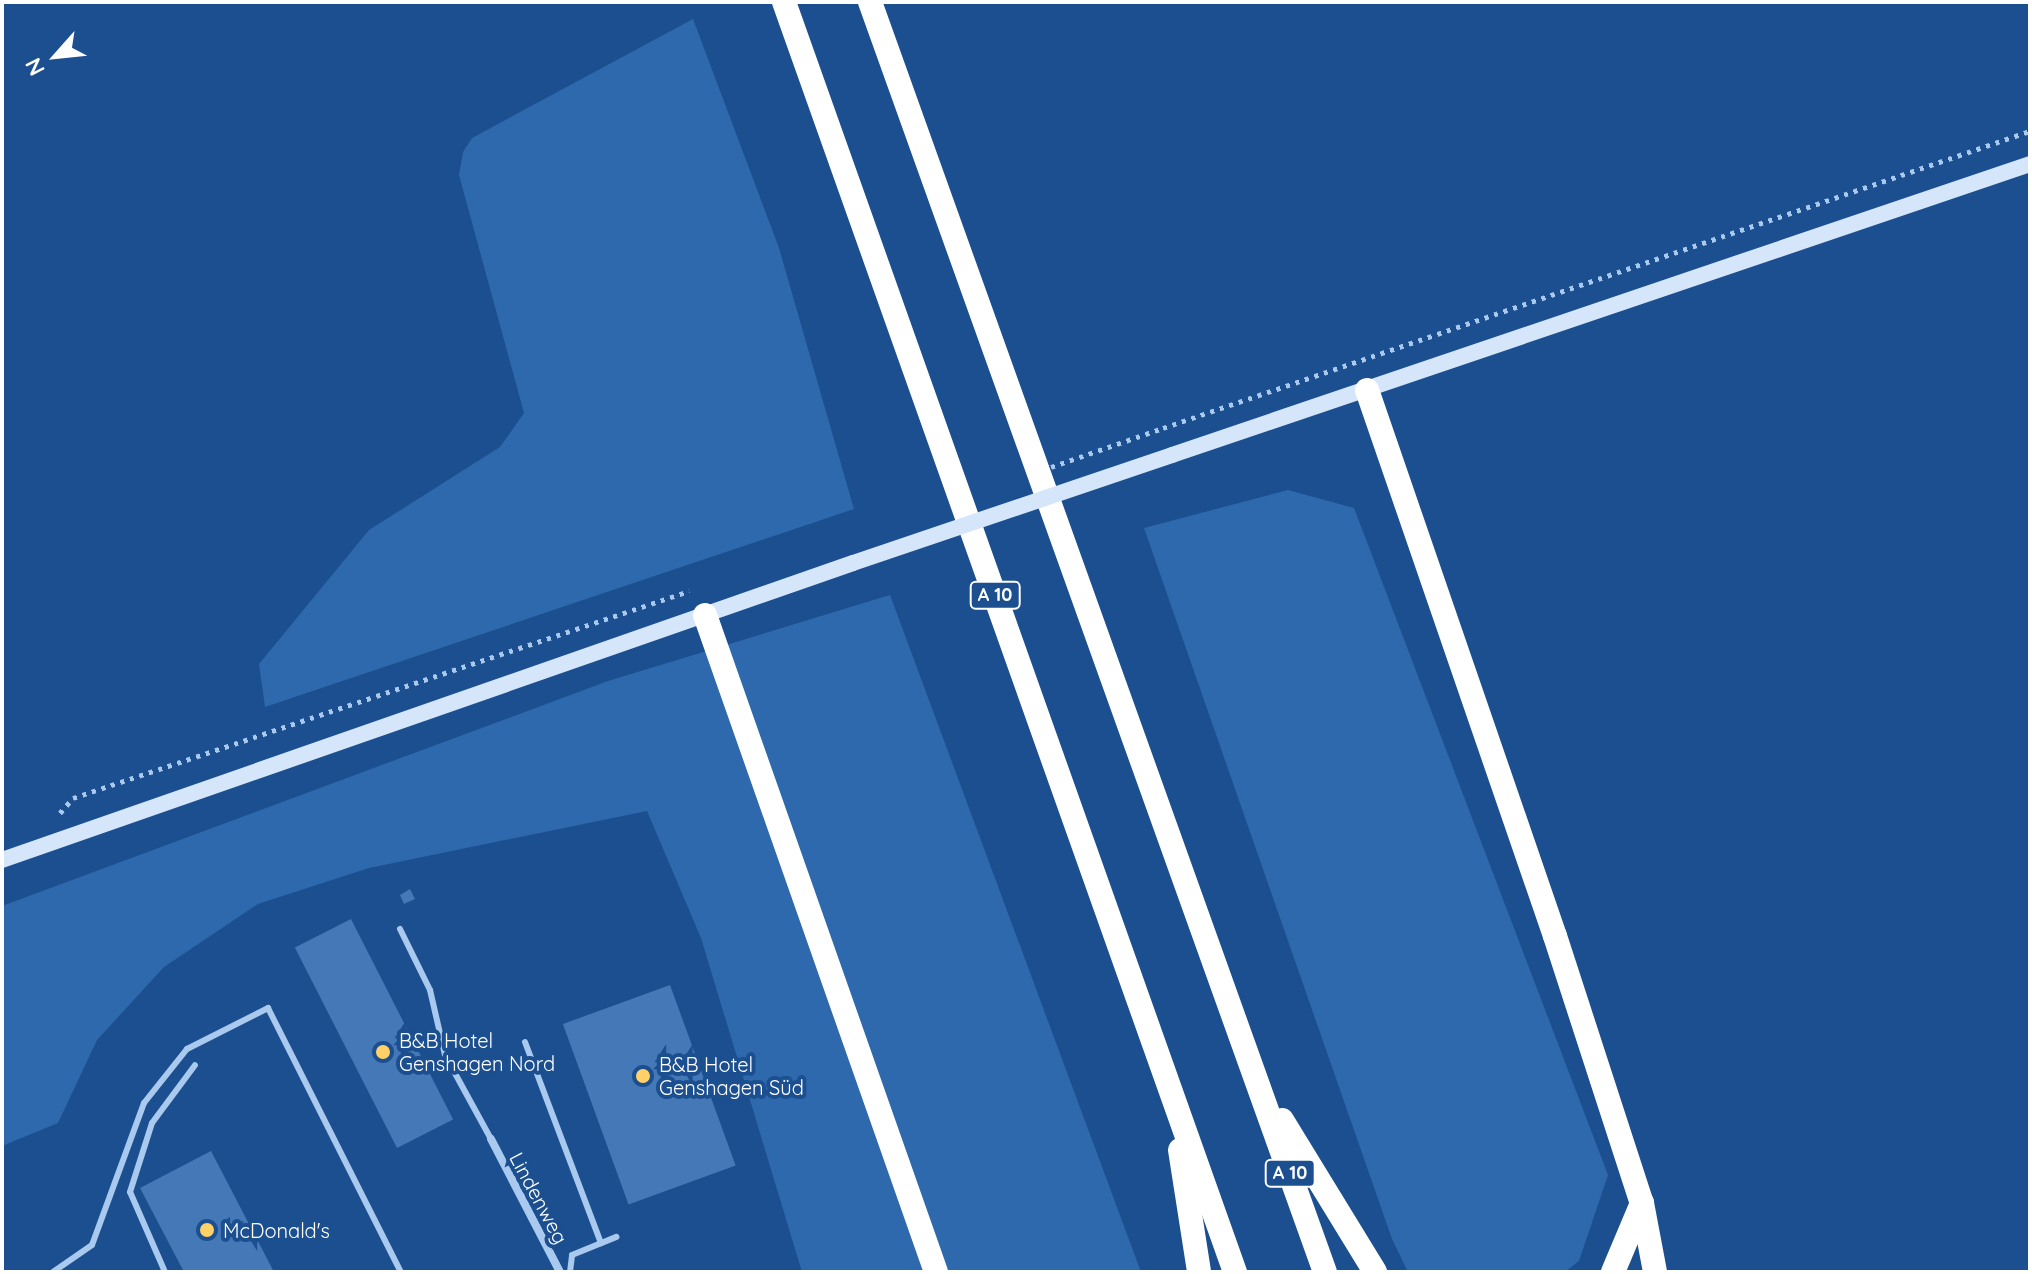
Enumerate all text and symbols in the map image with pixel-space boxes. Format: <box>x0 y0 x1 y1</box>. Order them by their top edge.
north arrow <box>16 16 96 96</box>
text: N <box>18 53 51 80</box>
road number: A 10 <box>969 581 1021 609</box>
place label: B&B Hotel Genshagen Nord <box>399 1028 555 1075</box>
marker: B&B Hotel Genshagen Nord <box>374 1043 392 1061</box>
place label: B&B Hotel Genshagen Süd <box>659 1052 804 1099</box>
marker: B&B Hotel Genshagen Süd <box>634 1067 652 1085</box>
street label: Lindenweg <box>505 1148 573 1248</box>
road number: A 10 <box>1264 1159 1316 1187</box>
place label: McDonald's <box>223 1218 330 1242</box>
marker: McDonald's <box>198 1221 216 1239</box>

